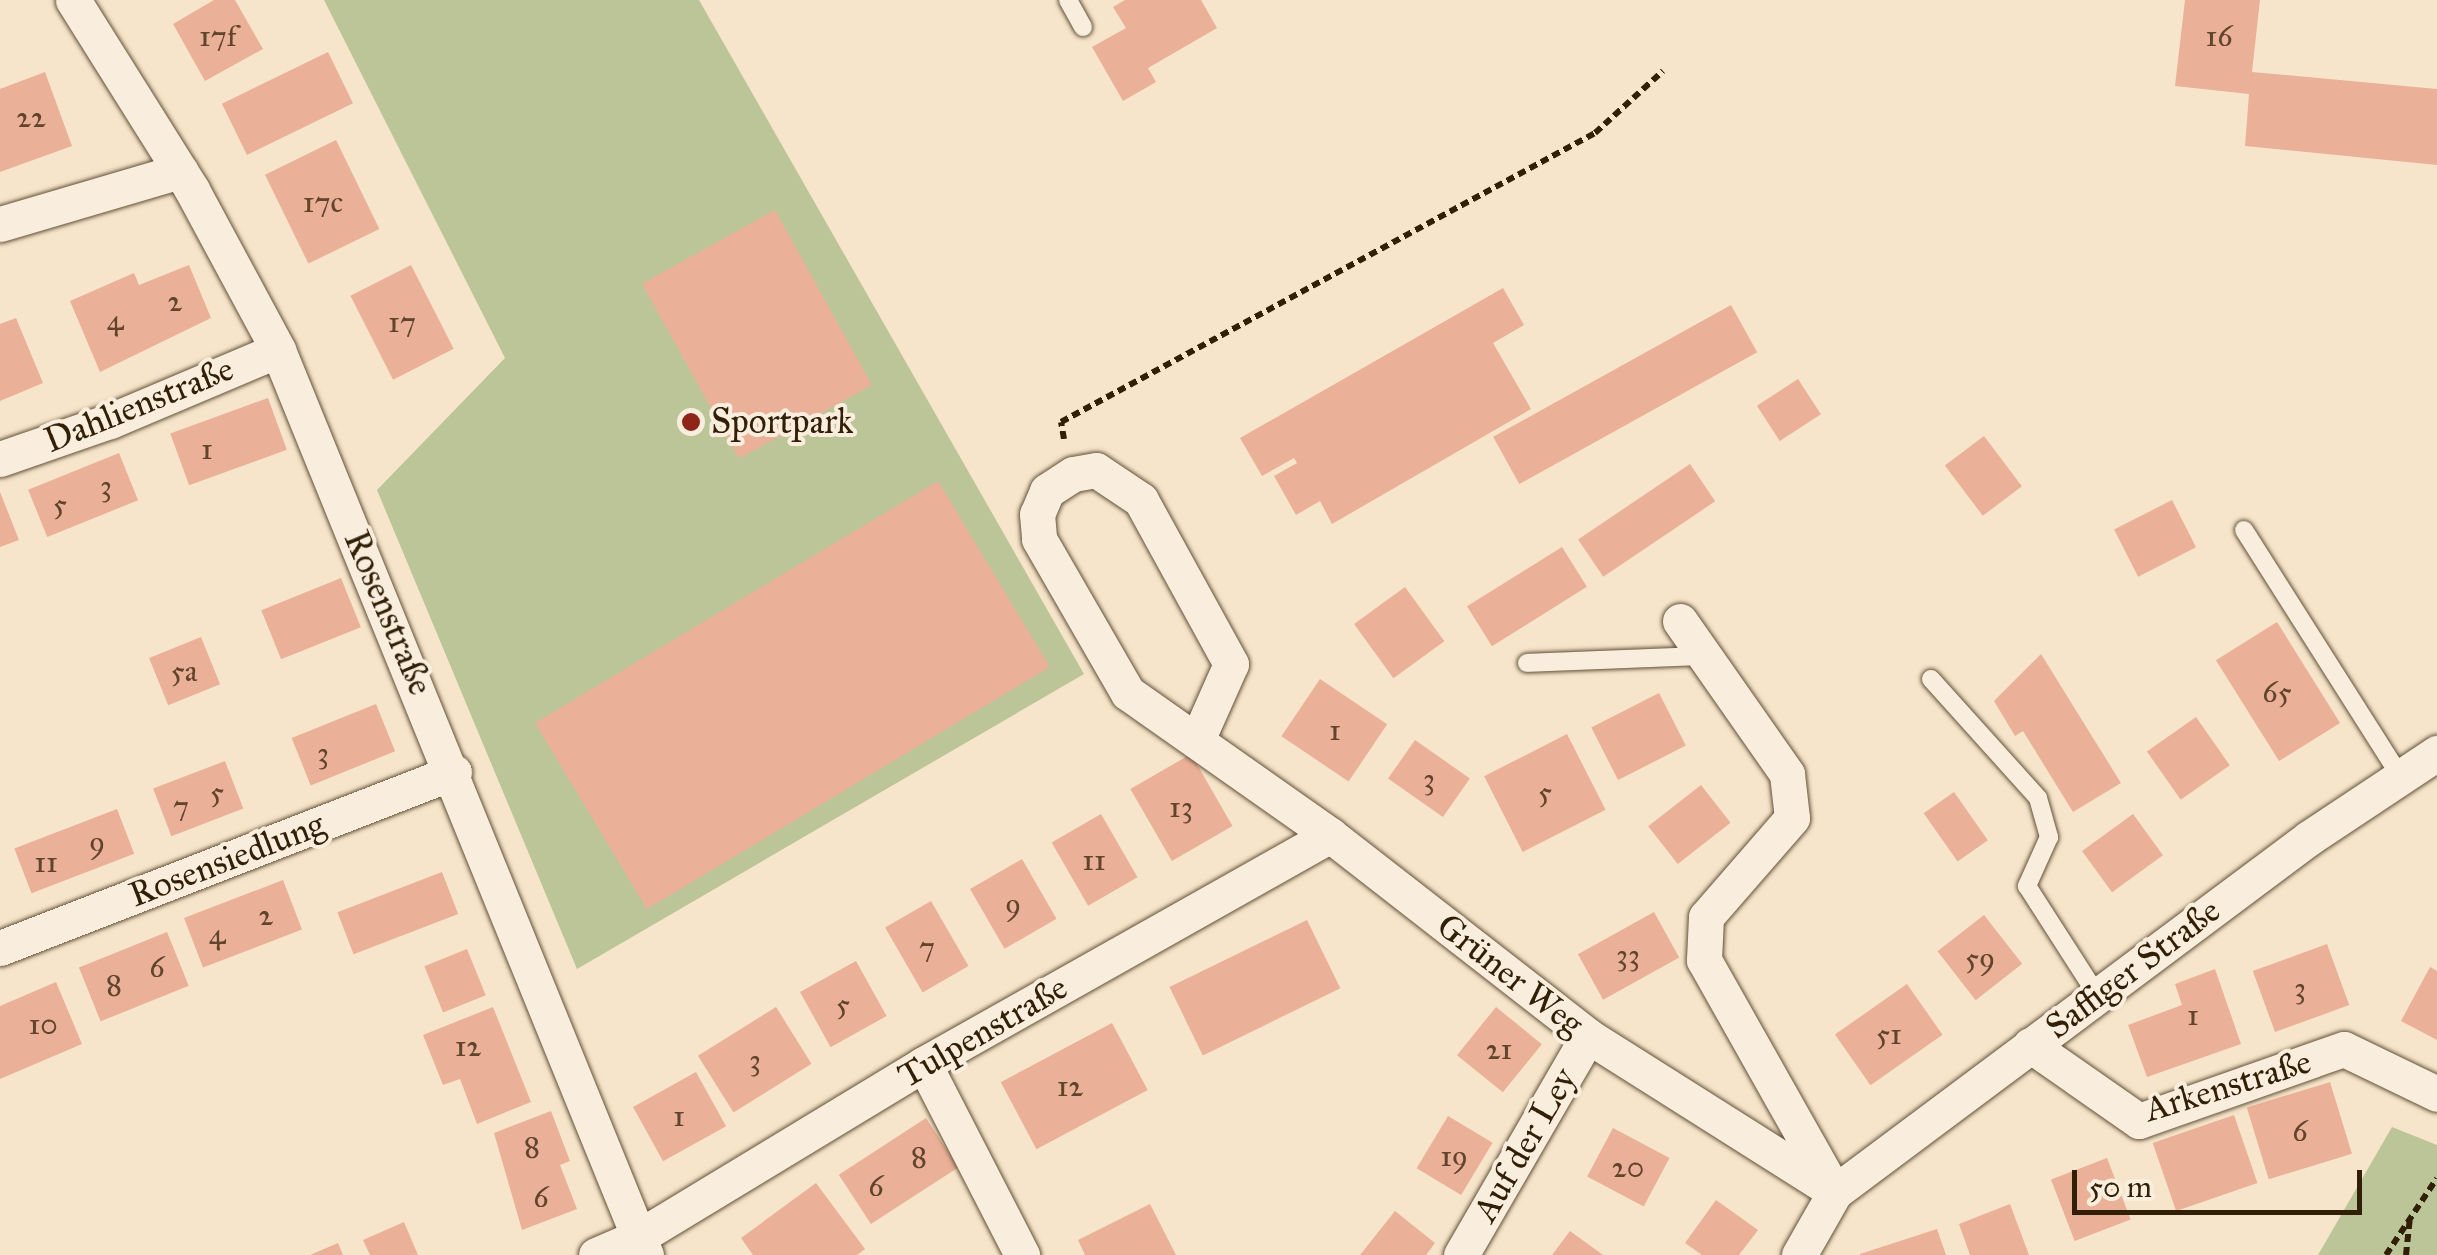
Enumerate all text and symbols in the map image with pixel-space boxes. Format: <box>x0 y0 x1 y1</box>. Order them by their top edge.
house number: 17f <box>199 18 237 54</box>
house number: 16 <box>2205 18 2233 54</box>
house number: 22 <box>16 99 46 135</box>
house number: 17c <box>303 184 343 220</box>
house number: 2 <box>168 283 182 319</box>
house number: 4 <box>107 302 123 338</box>
house number: 17 <box>388 304 416 340</box>
street label: Dahlienstraße <box>38 348 240 462</box>
place label: Sportpark <box>711 401 853 443</box>
marker: Sportpark <box>680 411 702 433</box>
house number: 1 <box>201 431 213 467</box>
house number: 3 <box>100 468 112 504</box>
house number: 5 <box>53 486 67 522</box>
street label: Rosenstraße <box>335 525 441 701</box>
house number: 5a <box>171 653 197 689</box>
house number: 65 <box>2262 674 2292 710</box>
house number: 1 <box>1329 712 1341 748</box>
house number: 3 <box>317 735 329 771</box>
house number: 3 <box>1423 761 1435 797</box>
house number: 5 <box>210 774 224 810</box>
house number: 5 <box>1538 774 1552 810</box>
house number: 7 <box>173 788 189 824</box>
house number: 13 <box>1169 789 1193 825</box>
street label: Rosensiedlung <box>123 803 331 917</box>
house number: 9 <box>89 824 105 860</box>
house number: 11 <box>1082 842 1106 878</box>
house number: 11 <box>34 844 58 880</box>
house number: 9 <box>1005 886 1021 922</box>
street label: Saffiger Straße <box>2038 890 2228 1048</box>
house number: 2 <box>259 897 273 933</box>
street label: Grüner Weg <box>1428 905 1592 1045</box>
house number: 4 <box>209 916 225 952</box>
house number: 7 <box>919 929 935 965</box>
house number: 33 <box>1616 937 1640 973</box>
house number: 59 <box>1965 940 1995 976</box>
house number: 6 <box>149 949 165 985</box>
house number: 8 <box>106 967 122 1003</box>
street label: Tulpenstraße <box>891 967 1075 1097</box>
house number: 3 <box>2294 970 2306 1006</box>
house number: 5 <box>836 986 850 1022</box>
house number: 1 <box>2187 997 2199 1033</box>
house number: 10 <box>28 1006 58 1042</box>
house number: 51 <box>1876 1016 1902 1052</box>
house number: 12 <box>455 1028 481 1064</box>
house number: 21 <box>1486 1031 1512 1067</box>
street label: Arkenstraße <box>2140 1041 2316 1131</box>
house number: 3 <box>749 1042 761 1078</box>
street label: Auf der Ley <box>1464 1061 1586 1229</box>
house number: 12 <box>1057 1068 1083 1104</box>
house number: 1 <box>673 1098 685 1134</box>
house number: 6 <box>2292 1113 2308 1149</box>
house number: 8 <box>524 1129 540 1165</box>
house number: 19 <box>1440 1138 1468 1174</box>
house number: 8 <box>911 1139 927 1175</box>
house number: 20 <box>1612 1149 1644 1185</box>
scale bar <box>2077 1150 2367 1212</box>
house number: 6 <box>868 1168 884 1204</box>
text: 50 m <box>2089 1169 2152 1205</box>
house number: 6 <box>533 1179 549 1215</box>

